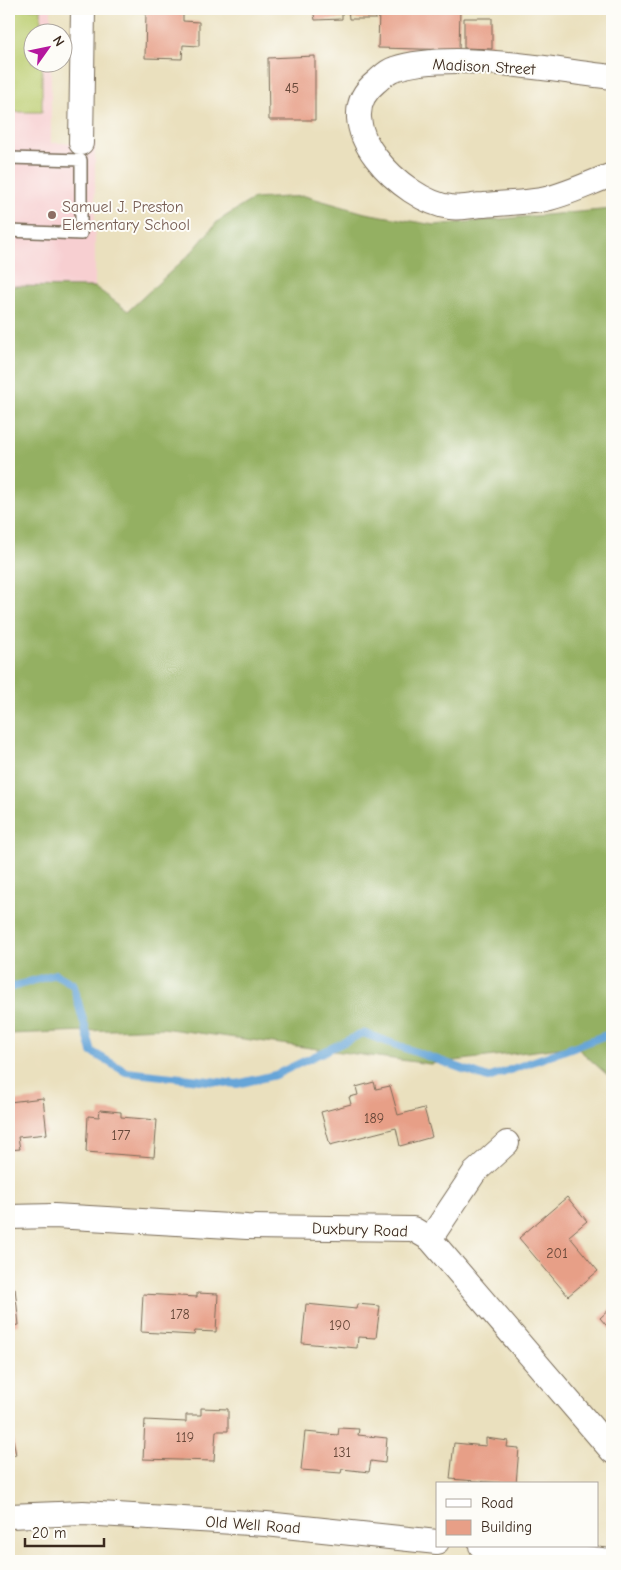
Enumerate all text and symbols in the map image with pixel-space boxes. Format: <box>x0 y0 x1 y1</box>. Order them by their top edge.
north arrow <box>22 22 72 72</box>
text: N <box>49 33 68 50</box>
street label: Madison Street <box>432 55 536 79</box>
house number: 45 <box>285 80 299 97</box>
place label: Samuel J. Preston Elementary School <box>62 198 190 234</box>
marker: Samuel J. Preston Elementary School <box>46 209 58 221</box>
house number: 189 <box>364 1110 384 1127</box>
house number: 177 <box>112 1127 131 1144</box>
street label: Duxbury Road <box>312 1219 408 1241</box>
house number: 201 <box>546 1245 568 1262</box>
house number: 178 <box>170 1306 190 1323</box>
house number: 190 <box>329 1317 351 1334</box>
house number: 119 <box>176 1429 194 1446</box>
house number: 131 <box>333 1444 351 1461</box>
legend <box>436 1482 598 1548</box>
text: Road <box>481 1494 513 1512</box>
street label: Old Well Road <box>205 1513 301 1537</box>
scale bar <box>25 1515 104 1547</box>
text: Building <box>481 1518 532 1536</box>
text: 20 m <box>32 1524 66 1542</box>

